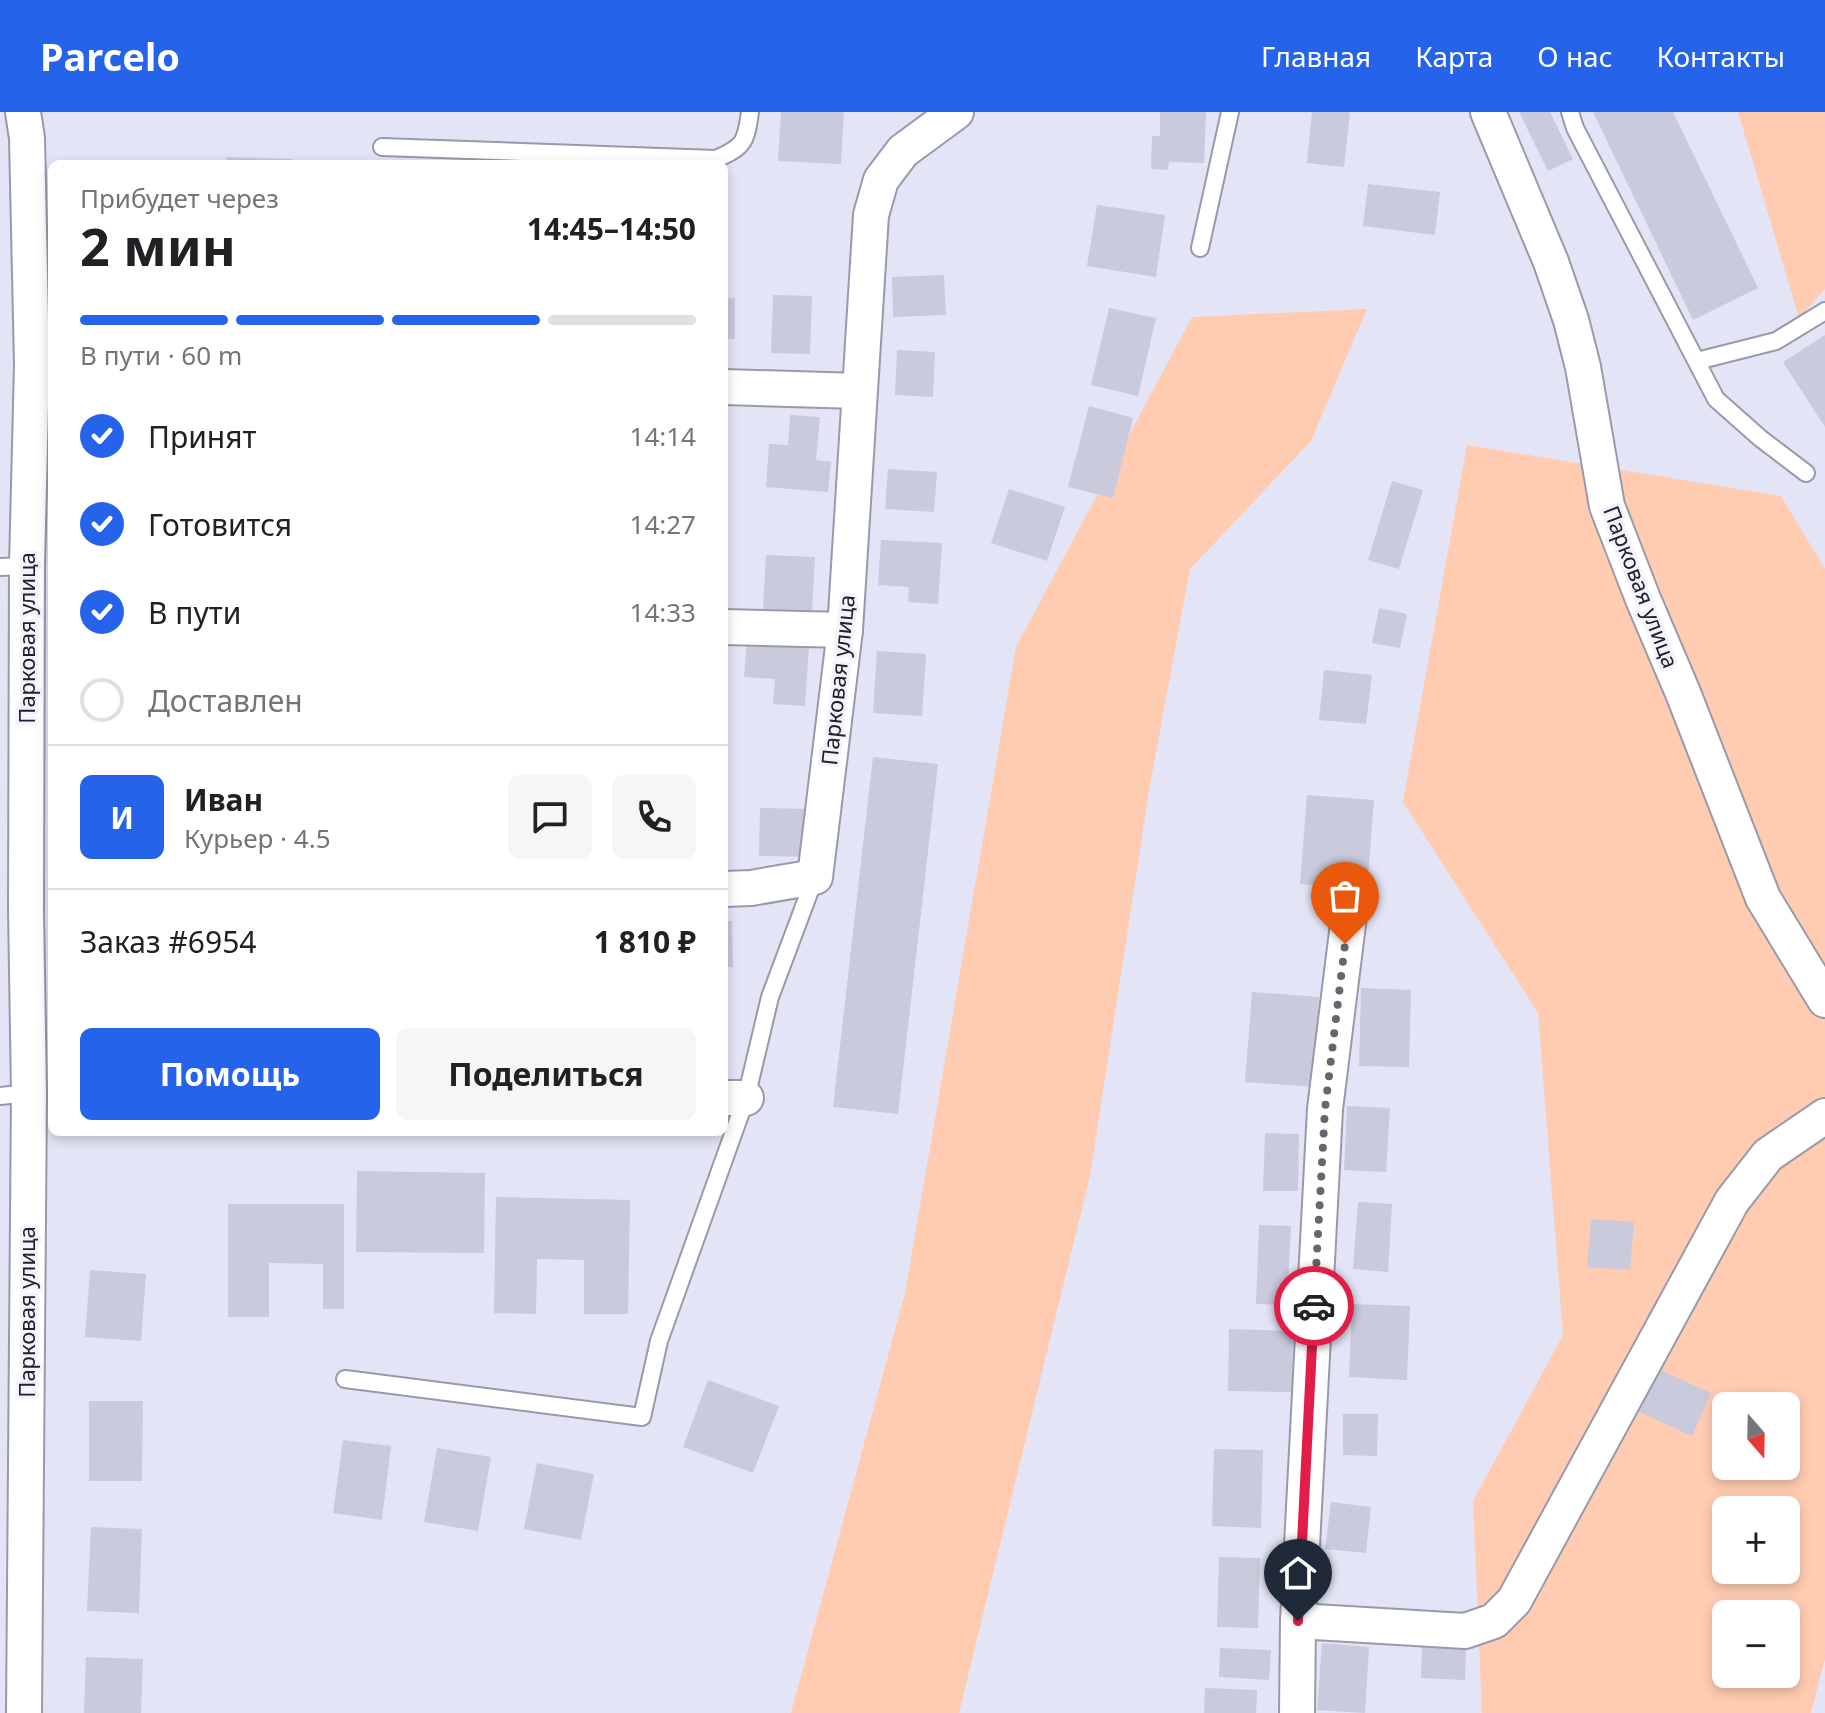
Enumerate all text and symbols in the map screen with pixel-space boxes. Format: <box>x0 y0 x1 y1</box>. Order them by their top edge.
text: Parcelo <box>40 30 180 82</box>
text: Главная <box>1261 37 1371 75</box>
text: Карта <box>1415 37 1493 75</box>
text: О нас <box>1537 37 1613 75</box>
text: Контакты <box>1657 37 1785 75</box>
text: Прибудет через <box>80 180 279 216</box>
text: 14:45–14:50 <box>527 208 696 249</box>
text: 2 мин <box>80 210 236 281</box>
text: В пути · 60 m <box>80 337 242 373</box>
icon: check <box>80 414 124 458</box>
text: Принят <box>148 416 257 457</box>
text: 14:14 <box>630 418 696 454</box>
street label: Парковая улица <box>1597 501 1687 672</box>
icon: check <box>80 502 124 546</box>
text: Готовится <box>148 504 292 545</box>
text: 14:27 <box>630 506 696 542</box>
street label: Парковая улица <box>11 552 41 724</box>
icon: check <box>80 590 124 634</box>
text: В пути <box>148 592 241 633</box>
street label: Парковая улица <box>813 593 861 767</box>
text: 14:33 <box>630 594 696 630</box>
text: Доставлен <box>148 680 303 721</box>
button: chat <box>508 775 592 859</box>
button: phone <box>612 775 696 859</box>
text: Иван <box>184 779 263 820</box>
text: И <box>110 797 134 838</box>
text: Курьер · 4.5 <box>184 820 331 856</box>
pin <box>1311 862 1379 944</box>
icon: bag <box>1323 874 1367 918</box>
text: Заказ #6954 <box>80 921 256 962</box>
text: 1 810 ₽ <box>594 921 696 962</box>
button: Помощь <box>80 1028 380 1120</box>
button: Поделиться <box>396 1028 696 1120</box>
street label: Парковая улица <box>11 1226 41 1398</box>
courier <box>1274 1266 1354 1346</box>
icon: car <box>1292 1284 1336 1328</box>
north arrow <box>1712 1392 1800 1480</box>
map controls <box>1712 1392 1800 1688</box>
button: + <box>1712 1496 1800 1584</box>
pin <box>1264 1539 1332 1621</box>
icon: home <box>1276 1551 1320 1595</box>
button: − <box>1712 1600 1800 1688</box>

